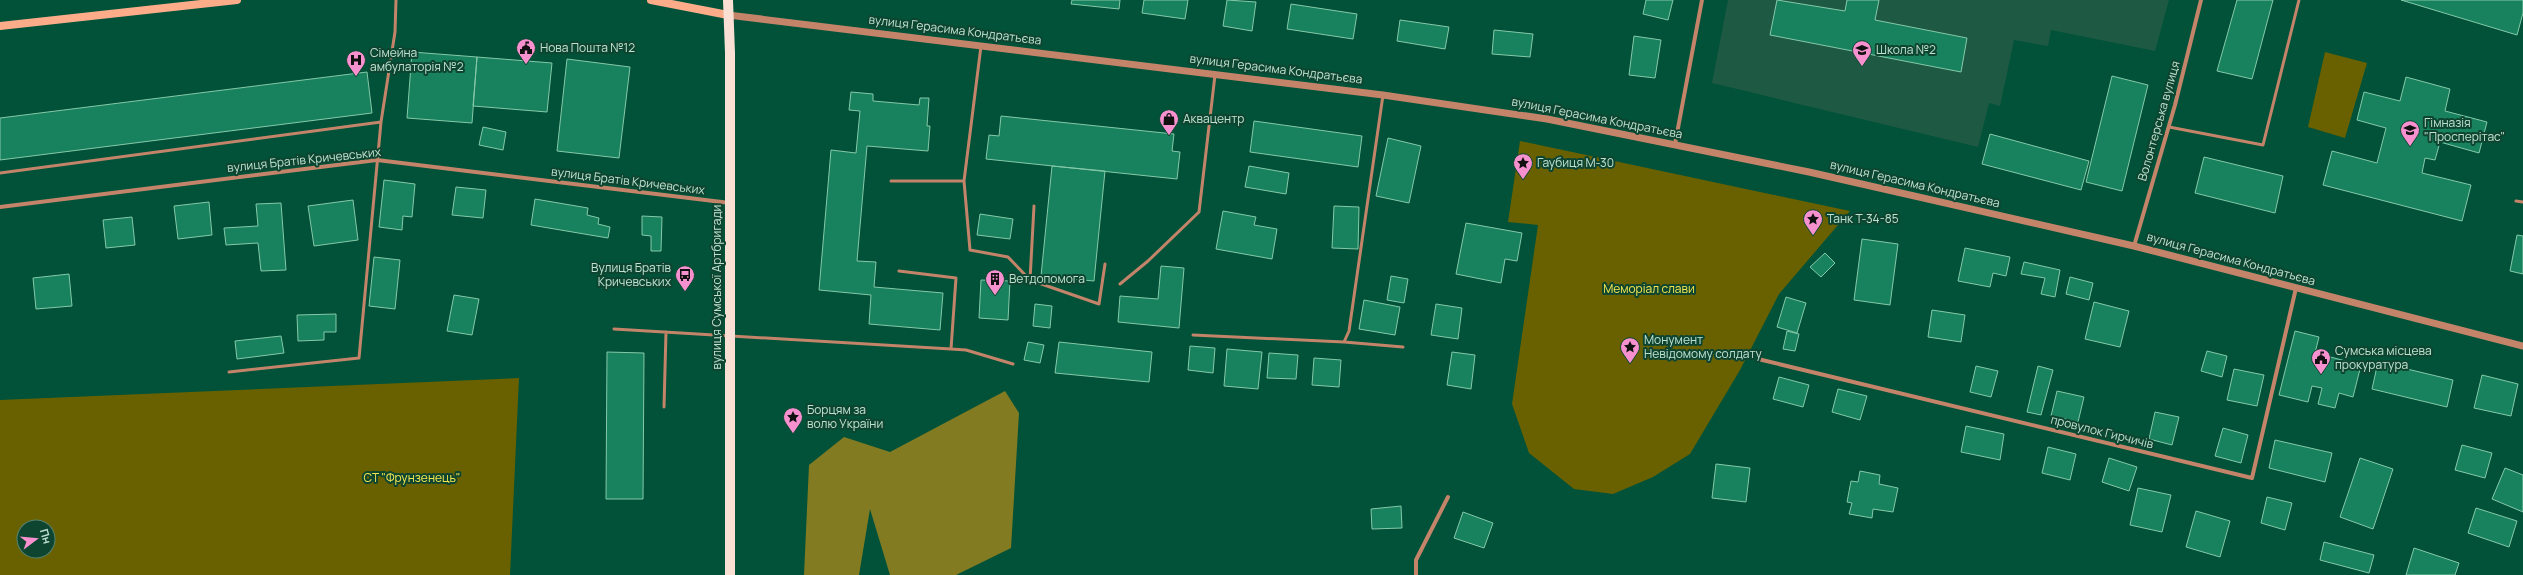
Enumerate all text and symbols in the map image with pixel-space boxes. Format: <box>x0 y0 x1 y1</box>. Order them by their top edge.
street label: вулиця Герасима Кондратьєва <box>868 10 1042 49</box>
public building icon: Нова Пошта №12 <box>515 37 537 65</box>
place label: Нова Пошта №12 <box>540 39 635 56</box>
school or university icon: Школа №2 <box>1851 39 1873 67</box>
place label: Школа №2 <box>1876 41 1936 58</box>
place label: Сімейна амбулаторія №2 <box>370 44 464 75</box>
hospital icon: Сімейна амбулаторія №2 <box>345 49 367 77</box>
street label: вулиця Герасима Кондратьєва <box>1189 49 1363 88</box>
street label: Волонтерська вулиця <box>2133 59 2184 183</box>
street label: вулиця Герасима Кондратьєва <box>1510 93 1684 142</box>
shop icon: Аквацентр <box>1158 108 1180 136</box>
place label: Аквацентр <box>1183 110 1244 127</box>
place label: Гімназія "Просперітас" <box>2424 114 2505 145</box>
school or university icon: Гімназія "Просперітас" <box>2399 119 2421 147</box>
street label: вулиця Братів Кричевських <box>226 143 382 176</box>
place icon: Гаубиця М-30 <box>1512 152 1534 180</box>
place label: Гаубиця М-30 <box>1537 154 1614 171</box>
street label: вулиця Герасима Кондратьєва <box>1828 156 2002 211</box>
street label: вулиця Братів Кричевських <box>550 163 706 198</box>
street label: вулиця Сумської Артбригади <box>708 205 725 369</box>
place icon: Танк Т-34-85 <box>1802 208 1824 236</box>
place label: Танк Т-34-85 <box>1827 210 1899 227</box>
street label: вулиця Герасима Кондратьєва <box>2145 228 2317 289</box>
place label: Вулиця Братів Кричевських <box>591 259 672 290</box>
bus stop icon: Вулиця Братів Кричевських <box>674 264 696 292</box>
building icon: Ветдопомога <box>984 268 1006 296</box>
place label: Ветдопомога <box>1009 270 1085 287</box>
park label: Меморіал слави <box>1603 280 1695 297</box>
place label: Монумент Невідомому солдату <box>1644 331 1762 362</box>
place icon: Монумент Невідомому солдату <box>1619 336 1641 364</box>
place label: Сумська місцева прокуратура <box>2335 342 2432 373</box>
public building icon: Сумська місцева прокуратура <box>2310 347 2332 375</box>
place label: Борцям за волю України <box>807 401 883 432</box>
place icon: Борцям за волю України <box>782 406 804 434</box>
street label: провулок Гирчичів <box>2049 411 2156 453</box>
park label: СТ "Фрунзенець" <box>363 469 461 486</box>
north arrow <box>16 519 56 559</box>
text: Пн <box>37 527 55 545</box>

